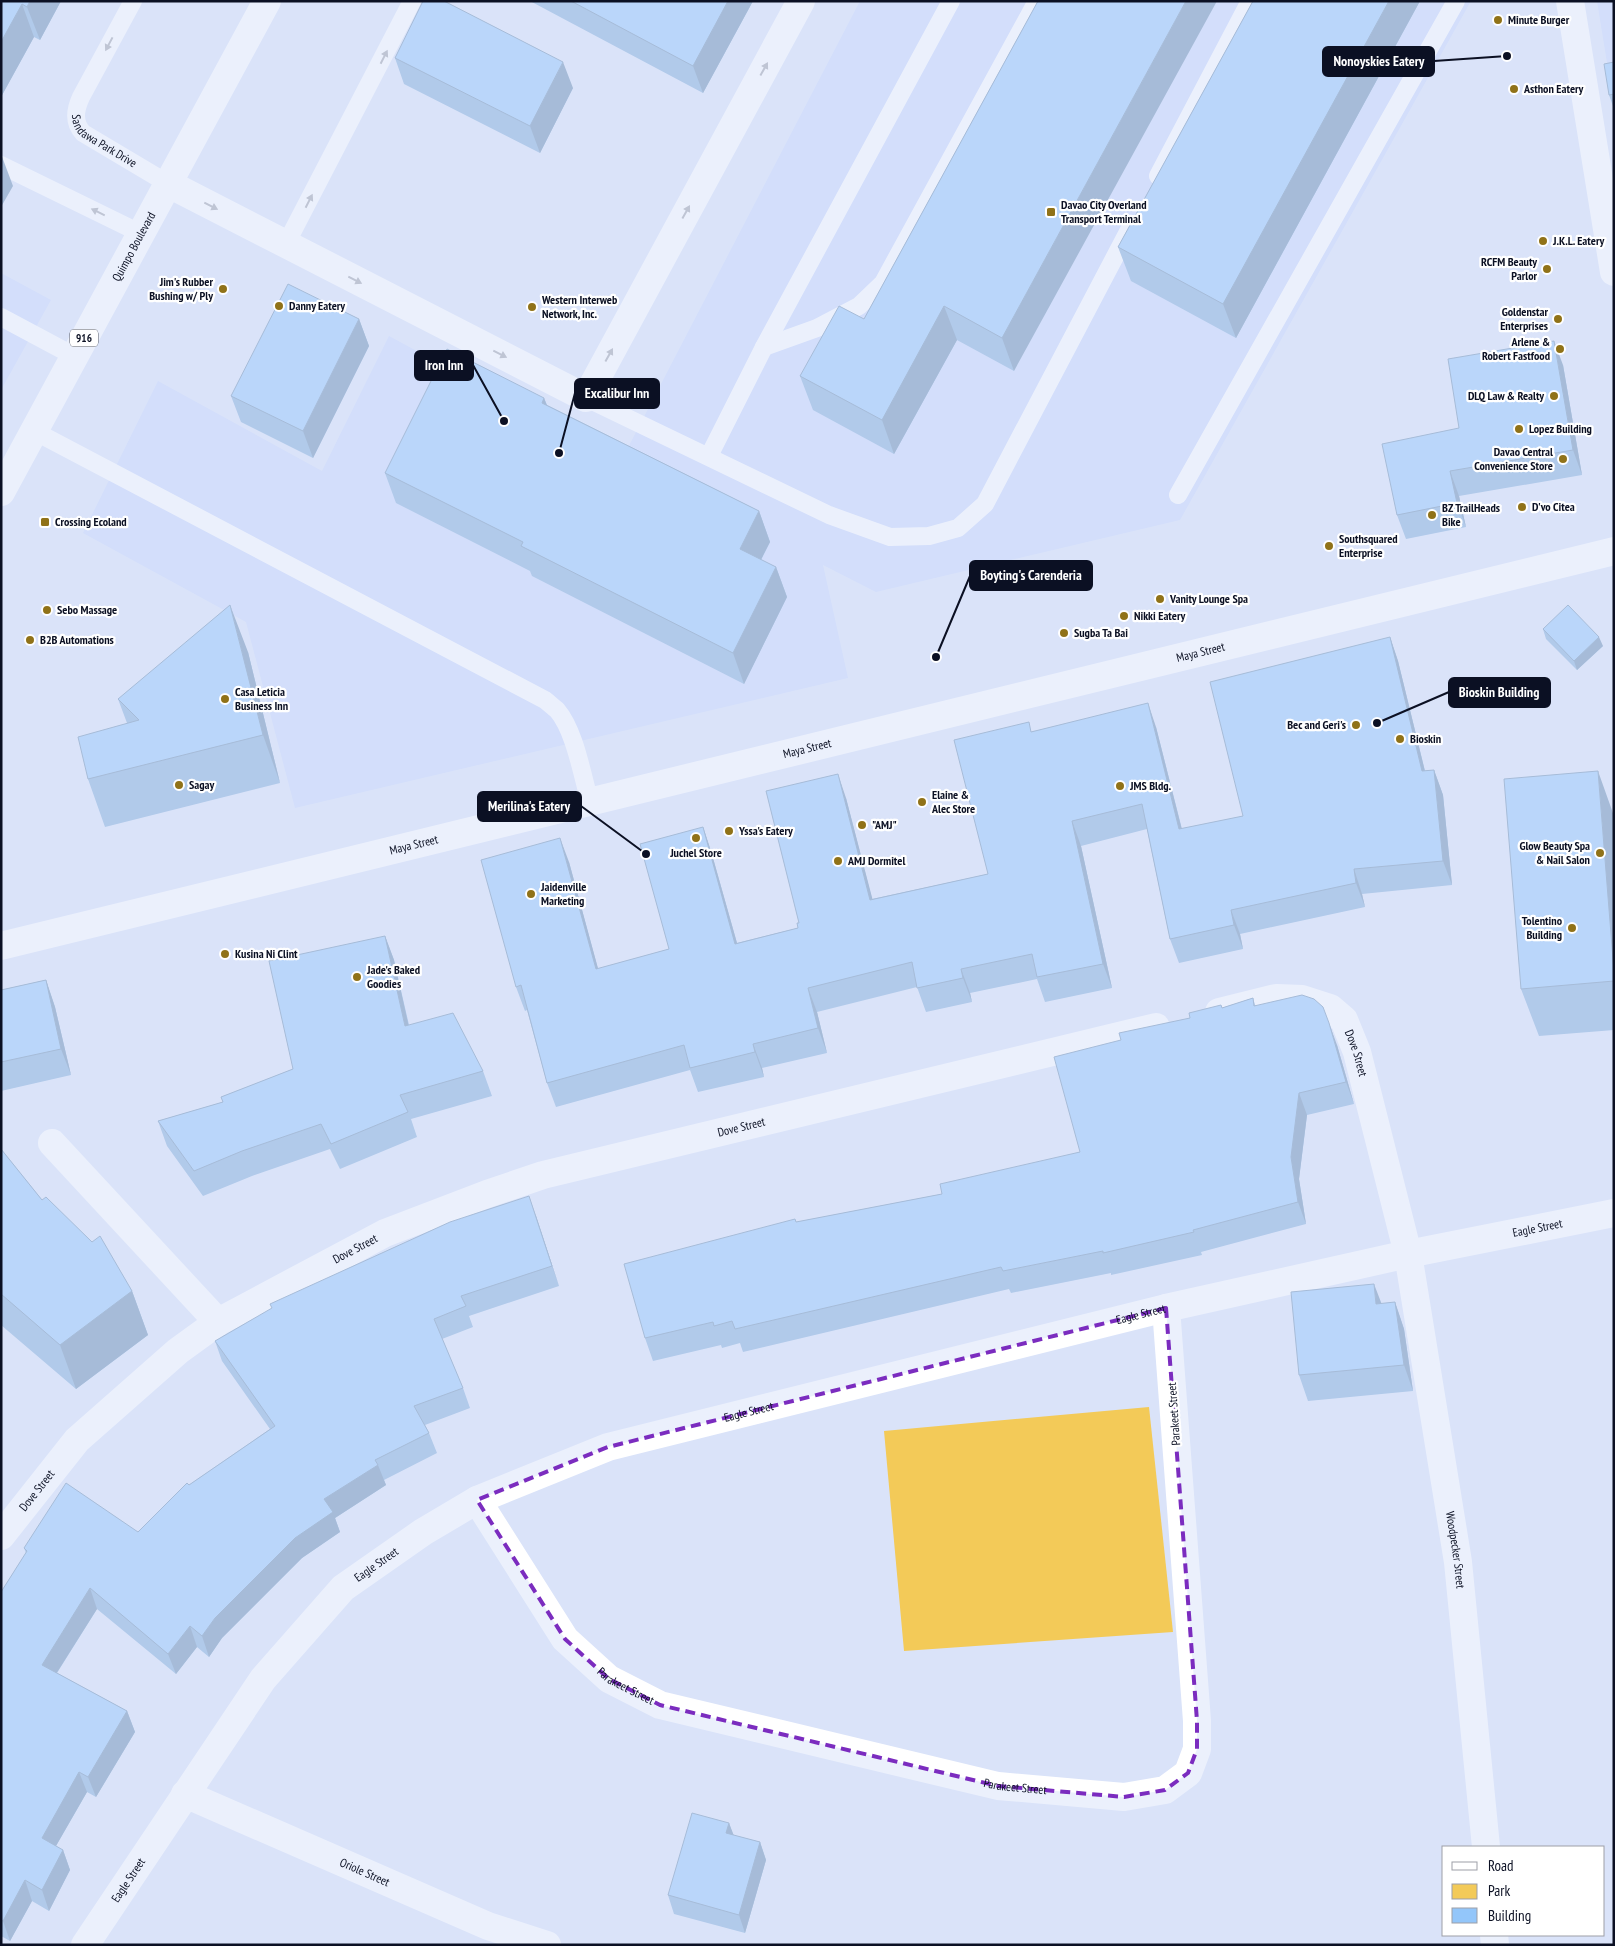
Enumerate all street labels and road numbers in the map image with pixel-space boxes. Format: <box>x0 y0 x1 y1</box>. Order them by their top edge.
street label: Sandawa Park Drive <box>69 114 140 170</box>
street label: Quimpo Boulevard <box>109 209 158 284</box>
road number: 916 <box>70 329 98 346</box>
street label: Maya Street <box>1175 638 1227 665</box>
street label: Maya Street <box>781 735 833 761</box>
street label: Maya Street <box>388 831 440 858</box>
street label: Dove Street <box>1342 1027 1371 1079</box>
street label: Dove Street <box>716 1114 767 1140</box>
street label: Eagle Street <box>1511 1215 1564 1240</box>
street label: Dove Street <box>330 1230 381 1266</box>
street label: Eagle Street <box>1114 1300 1168 1327</box>
street label: Parakeet Street <box>1164 1381 1183 1446</box>
street label: Eagle Street <box>722 1398 776 1425</box>
street label: Dove Street <box>16 1466 58 1514</box>
street label: Woodpecker Street <box>1443 1510 1469 1590</box>
street label: Eagle Street <box>351 1543 402 1585</box>
street label: Parakeet Street <box>594 1664 657 1708</box>
street label: Parakeet Street <box>982 1775 1048 1797</box>
street label: Eagle Street <box>108 1854 149 1905</box>
street label: Oriole Street <box>338 1854 393 1890</box>

